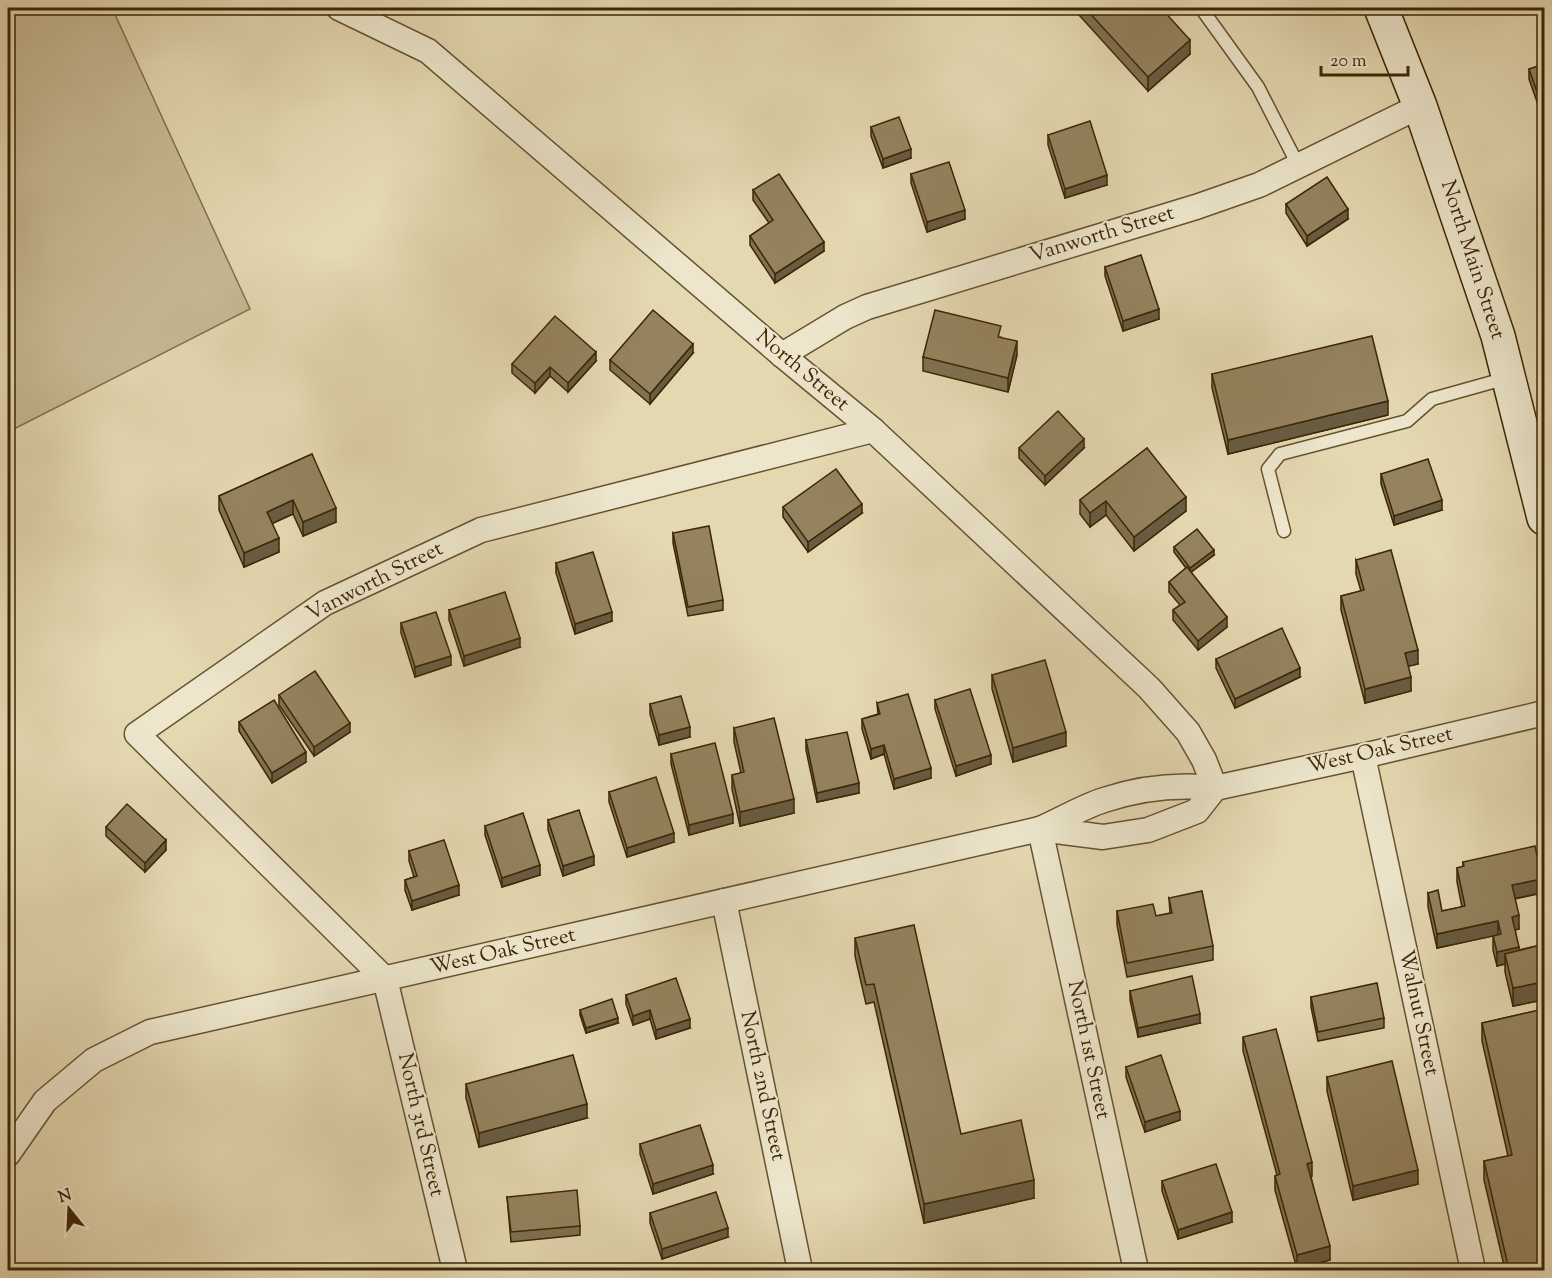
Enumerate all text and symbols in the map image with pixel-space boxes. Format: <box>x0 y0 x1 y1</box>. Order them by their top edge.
scale bar <box>1321 39 1408 77</box>
text: 20 m <box>1330 49 1367 75</box>
street label: North Main Street <box>1432 176 1512 344</box>
street label: Vanworth Street <box>1026 199 1178 271</box>
street label: North Street <box>749 323 855 419</box>
street label: Vanworth Street <box>301 535 449 629</box>
street label: West Oak Street <box>1304 720 1456 782</box>
street label: West Oak Street <box>427 921 579 983</box>
street label: Walnut Street <box>1390 947 1446 1079</box>
street label: North 1st Street <box>1059 978 1117 1122</box>
street label: North 2nd Street <box>731 1008 793 1164</box>
street label: North 3rd Street <box>389 1050 451 1200</box>
north arrow <box>39 1179 99 1239</box>
text: N <box>56 1184 75 1210</box>

